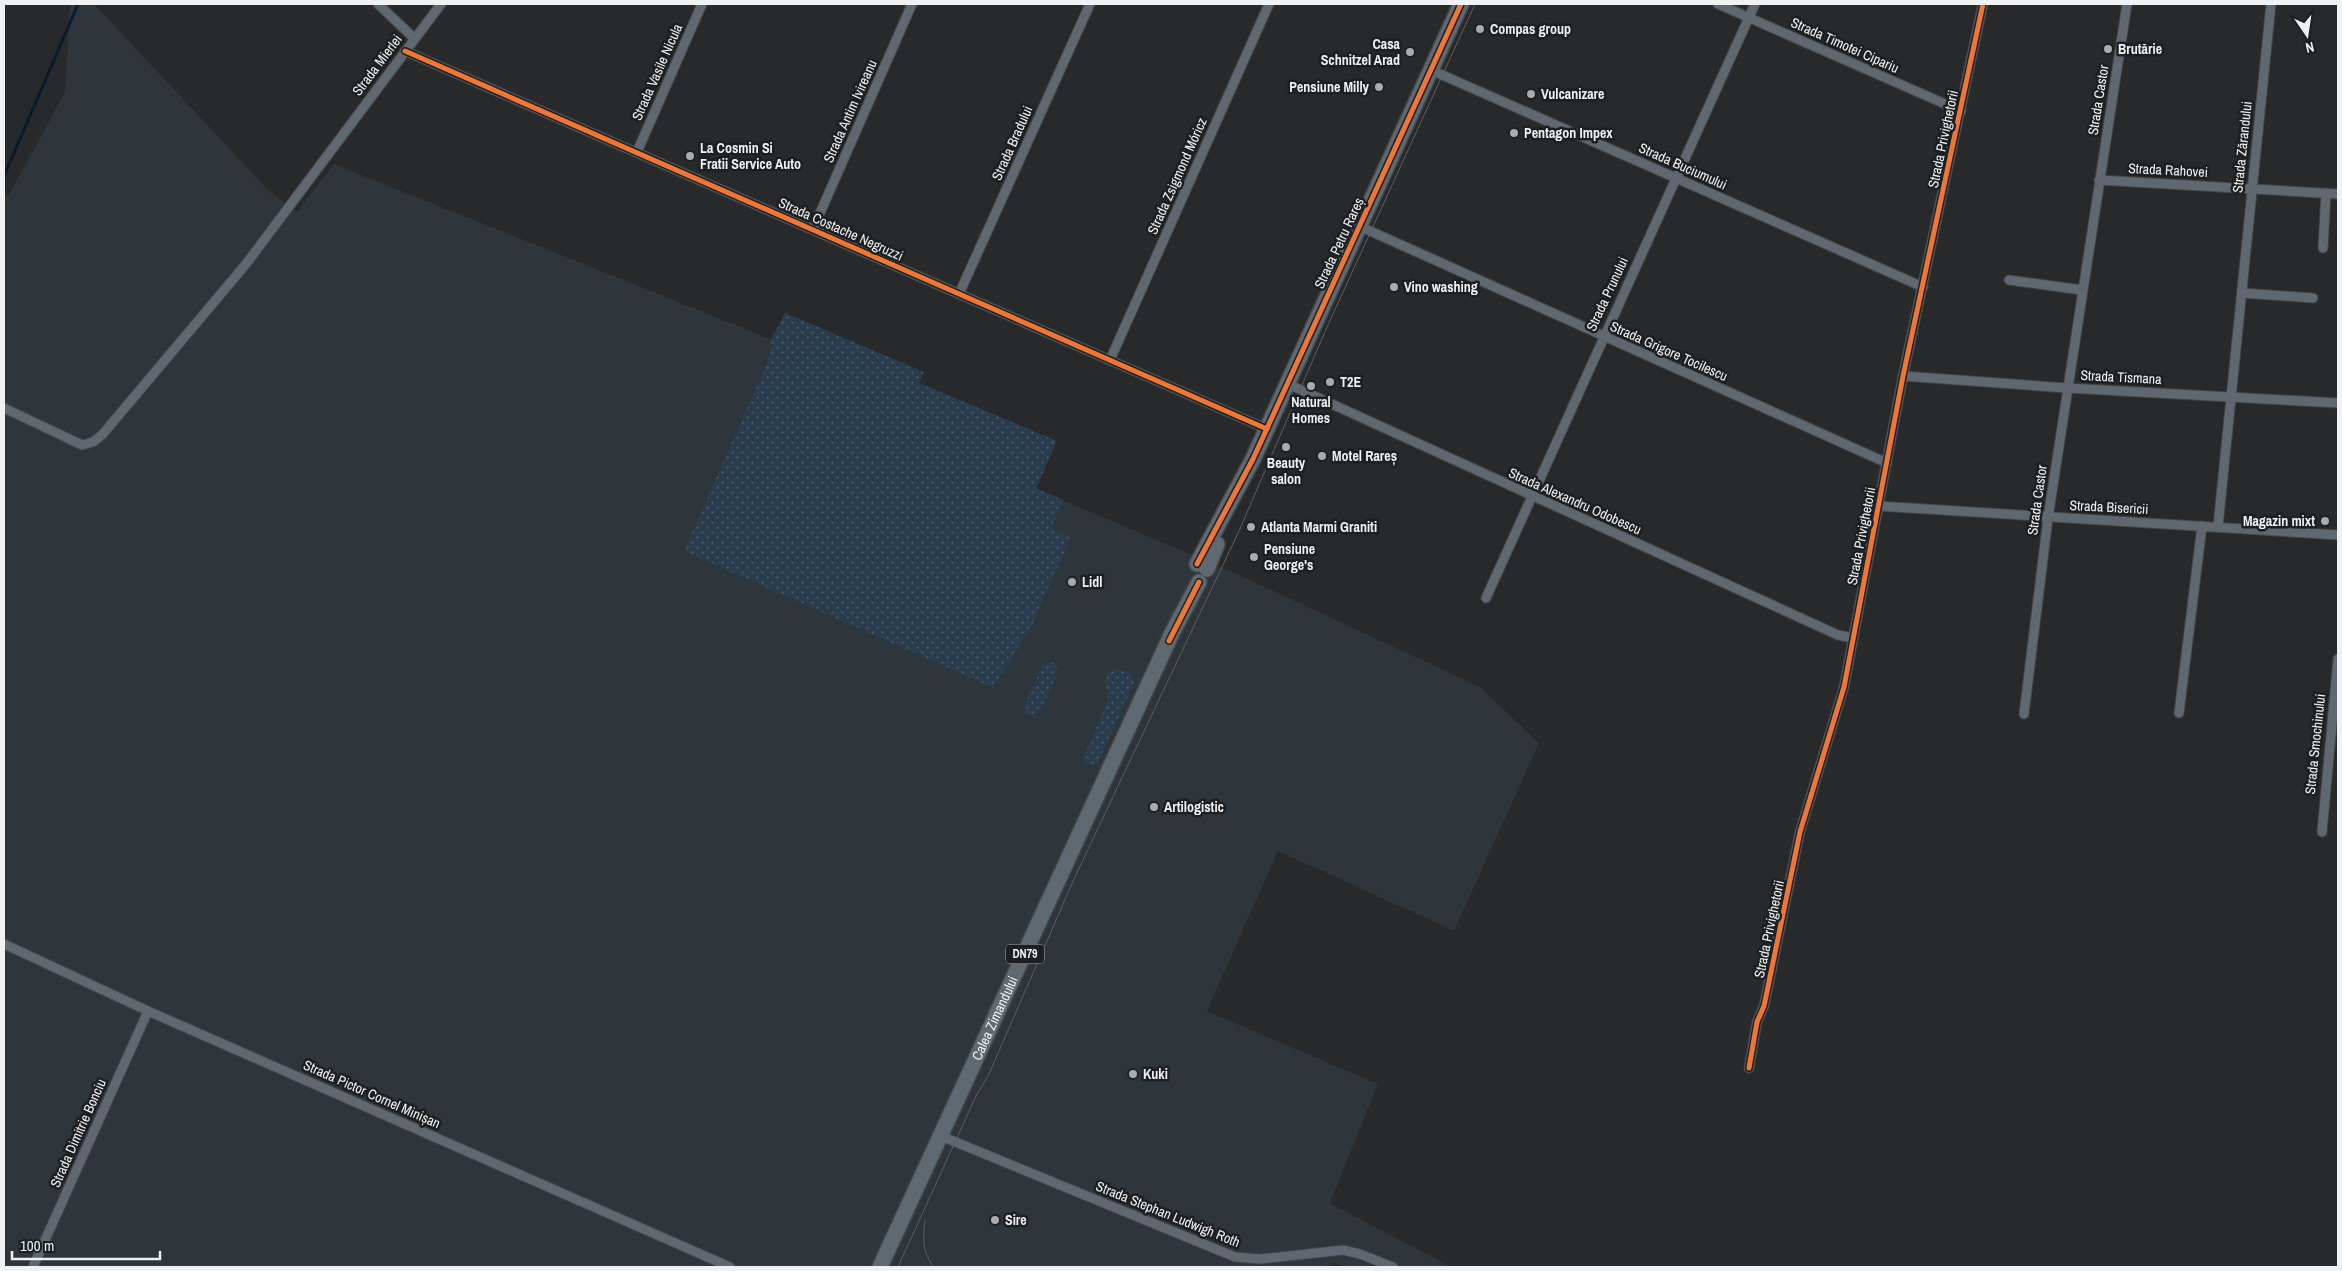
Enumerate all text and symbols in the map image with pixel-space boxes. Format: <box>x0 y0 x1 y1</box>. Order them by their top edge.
north arrow <box>2282 10 2332 60</box>
street label: Strada Timotei Cipariu <box>1788 13 1902 77</box>
street label: Strada Vasile Nicula <box>628 20 687 123</box>
place label: Compas group <box>1490 20 1571 38</box>
marker: Compas group <box>1474 23 1486 35</box>
street label: Strada Mierlei <box>348 31 406 99</box>
place label: Casa Schnitzel Arad <box>1321 35 1401 69</box>
text: N <box>2304 38 2316 57</box>
place label: Brutărie <box>2118 40 2162 58</box>
marker: Brutărie <box>2102 43 2114 55</box>
marker: Casa Schnitzel Arad <box>1404 46 1416 58</box>
street label: Strada Antim Ivireanu <box>819 57 881 165</box>
street label: Strada Castor <box>2084 63 2112 136</box>
place label: Pensiune Milly <box>1289 78 1370 96</box>
marker: Pensiune Milly <box>1373 81 1385 93</box>
place label: Vulcanizare <box>1541 85 1604 103</box>
marker: Vulcanizare <box>1525 88 1537 100</box>
street label: Strada Privighetorii <box>1924 88 1962 190</box>
street label: Strada Zărandului <box>2228 100 2256 194</box>
street label: Strada Bradului <box>988 103 1036 183</box>
street label: Strada Zsigmond Móricz <box>1143 115 1211 237</box>
place label: Pentagon Impex <box>1524 124 1613 142</box>
marker: Pentagon Impex <box>1508 127 1520 139</box>
place label: La Cosmin Si Fratii Service Auto <box>700 139 801 173</box>
street label: Strada Buciumului <box>1636 139 1730 193</box>
marker: La Cosmin Si Fratii Service Auto <box>684 150 696 162</box>
street label: Strada Rahovei <box>2128 159 2208 181</box>
street label: Strada Costache Negruzzi <box>776 193 906 265</box>
street label: Strada Petru Rareș <box>1310 194 1368 291</box>
street label: Strada Prunului <box>1582 254 1632 334</box>
place label: Vino washing <box>1404 278 1478 296</box>
marker: Vino washing <box>1388 281 1400 293</box>
street label: Strada Grigore Tocilescu <box>1607 317 1731 385</box>
street label: Strada Tismana <box>2080 366 2163 388</box>
place label: T2E <box>1340 373 1361 391</box>
marker: T2E <box>1324 376 1336 388</box>
marker: Natural Homes <box>1305 380 1317 392</box>
place label: Natural Homes <box>1291 393 1331 427</box>
marker: Beauty salon <box>1280 441 1292 453</box>
place label: Motel Rareș <box>1332 447 1397 466</box>
marker: Motel Rareș <box>1316 450 1328 462</box>
place label: Beauty salon <box>1267 454 1306 488</box>
street label: Strada Alexandru Odobescu <box>1506 464 1644 538</box>
street label: Strada Castor <box>2023 464 2051 536</box>
street label: Strada Privighetorii <box>1843 485 1879 587</box>
street label: Strada Bisericii <box>2069 496 2149 518</box>
place label: Magazin mixt <box>2243 512 2315 530</box>
marker: Magazin mixt <box>2319 515 2331 527</box>
place label: Atlanta Marmi Graniti <box>1261 518 1377 536</box>
marker: Atlanta Marmi Graniti <box>1245 521 1257 533</box>
place label: Pensiune George's <box>1264 540 1315 574</box>
marker: Pensiune George's <box>1248 551 1260 563</box>
place label: Lidl <box>1082 573 1102 591</box>
marker: Lidl <box>1066 576 1078 588</box>
street label: Strada Smochinului <box>2301 693 2329 795</box>
place label: Artilogistic <box>1164 798 1224 816</box>
marker: Artilogistic <box>1148 801 1160 813</box>
street label: Strada Privighetorii <box>1750 878 1788 980</box>
road number: DN79 <box>1006 944 1044 964</box>
street label: Calea Zimandului <box>967 973 1022 1063</box>
street label: Strada Pictor Cornel Minișan <box>301 1056 443 1132</box>
place label: Kuki <box>1143 1065 1168 1083</box>
marker: Kuki <box>1127 1068 1139 1080</box>
street label: Strada Dimitrie Bonciu <box>46 1076 110 1190</box>
street label: Strada Stephan Ludwigh Roth <box>1093 1177 1243 1251</box>
place label: Sire <box>1005 1211 1027 1229</box>
marker: Sire <box>989 1214 1001 1226</box>
scale bar <box>12 1228 160 1260</box>
text: 100 m <box>20 1235 54 1256</box>

